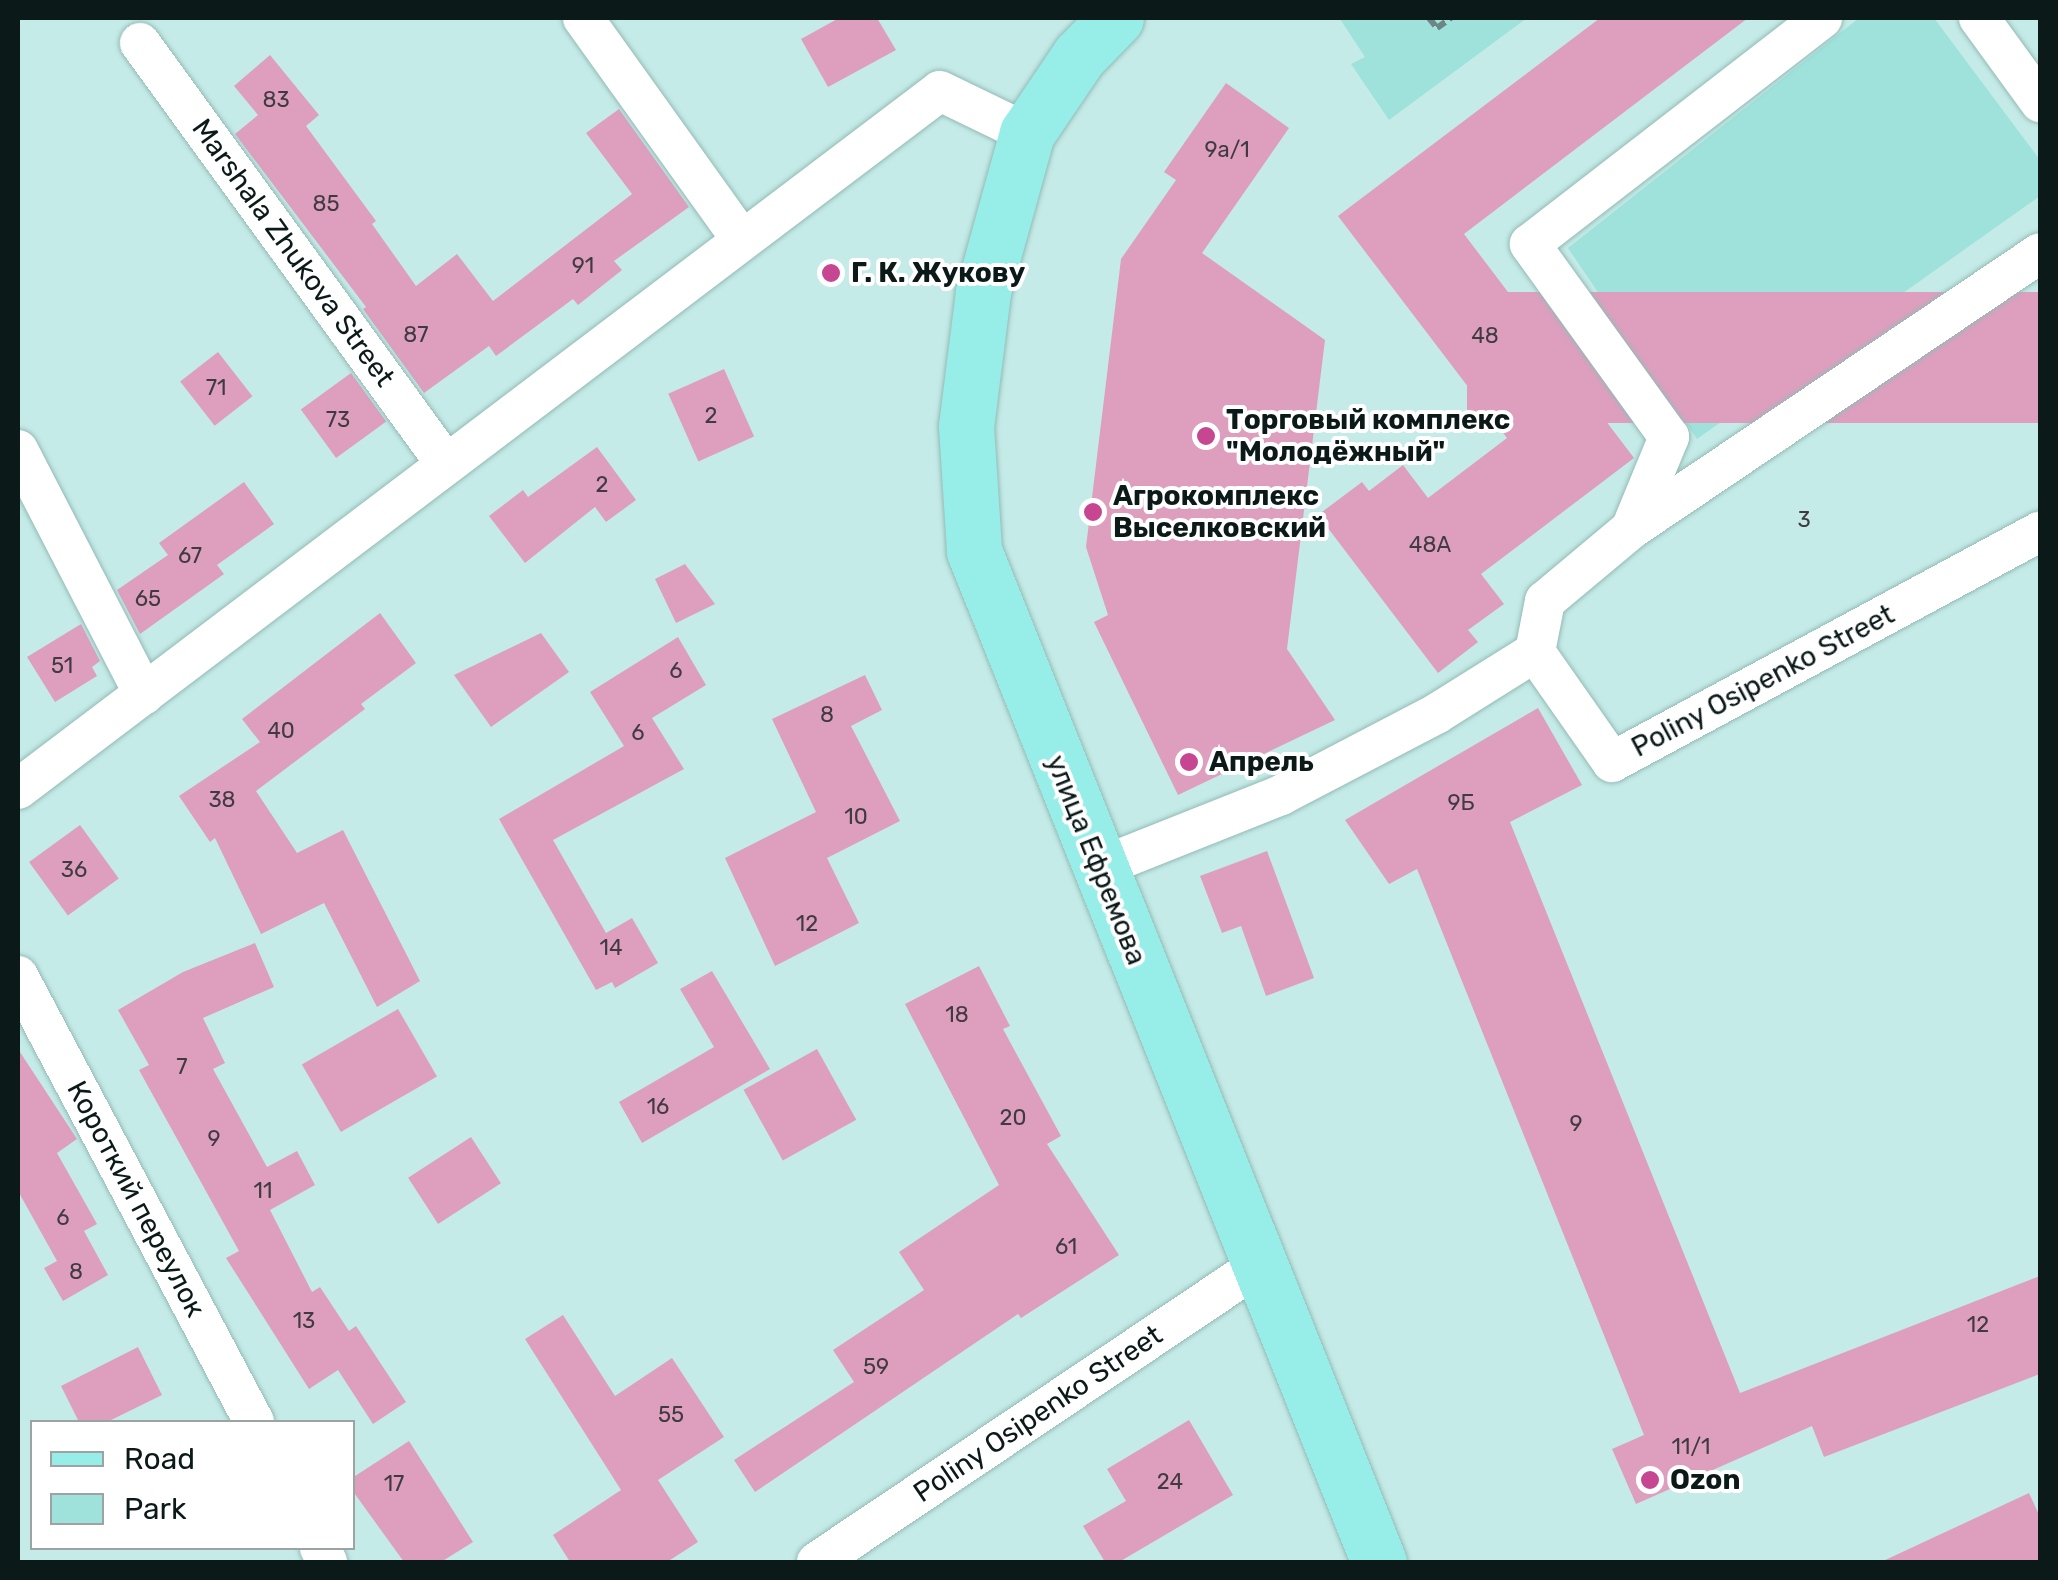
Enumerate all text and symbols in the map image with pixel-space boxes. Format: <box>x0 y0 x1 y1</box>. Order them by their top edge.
house number: 83 <box>262 87 290 113</box>
street label: Marshala Zhukova Street <box>185 113 401 393</box>
house number: 9a/1 <box>1204 137 1250 163</box>
house number: 85 <box>312 191 340 217</box>
house number: 91 <box>572 253 594 279</box>
place label: Г. К. Жукову <box>851 256 1025 290</box>
marker: Г. К. Жукову <box>820 262 842 284</box>
house number: 87 <box>403 322 429 348</box>
house number: 48 <box>1471 323 1499 349</box>
house number: 71 <box>206 375 226 401</box>
house number: 2 <box>705 403 717 429</box>
place label: Торговый комплекс "Молодёжный" <box>1226 403 1510 469</box>
house number: 73 <box>326 407 350 433</box>
marker: Торговый комплекс "Молодёжный" <box>1195 425 1217 447</box>
house number: 2 <box>596 472 608 498</box>
place label: Агрокомплекс Выселковский <box>1113 479 1326 545</box>
marker: Агрокомплекс Выселковский <box>1082 501 1104 523</box>
house number: 3 <box>1797 507 1811 533</box>
house number: 48А <box>1409 532 1451 558</box>
house number: 67 <box>178 543 202 569</box>
house number: 65 <box>135 586 161 612</box>
street label: Poliny Osipenko Street <box>1626 597 1900 765</box>
house number: 51 <box>51 653 73 679</box>
house number: 6 <box>669 658 683 684</box>
house number: 8 <box>820 702 834 728</box>
house number: 40 <box>267 718 295 744</box>
house number: 6 <box>631 720 645 746</box>
place label: Апрель <box>1209 745 1314 779</box>
street label: улица Ефремова <box>1039 750 1153 970</box>
marker: Апрель <box>1178 751 1200 773</box>
house number: 38 <box>208 787 236 813</box>
house number: 9Б <box>1447 790 1475 816</box>
house number: 10 <box>844 804 868 830</box>
house number: 36 <box>61 857 87 883</box>
house number: 12 <box>796 911 818 937</box>
house number: 14 <box>599 935 623 961</box>
house number: 18 <box>945 1002 969 1028</box>
house number: 7 <box>176 1054 188 1080</box>
street label: Короткий переулок <box>60 1075 212 1323</box>
house number: 16 <box>647 1094 669 1120</box>
house number: 20 <box>1000 1105 1026 1131</box>
house number: 9 <box>1569 1111 1583 1137</box>
house number: 9 <box>207 1126 221 1152</box>
house number: 11 <box>254 1178 272 1204</box>
house number: 6 <box>56 1205 70 1231</box>
house number: 61 <box>1055 1234 1077 1260</box>
house number: 8 <box>69 1259 83 1285</box>
house number: 13 <box>293 1308 315 1334</box>
house number: 12 <box>1967 1312 1989 1338</box>
street label: Poliny Osipenko Street <box>907 1318 1169 1510</box>
house number: 59 <box>863 1354 889 1380</box>
house number: 55 <box>658 1402 684 1428</box>
legend <box>30 1420 355 1550</box>
house number: 11/1 <box>1672 1434 1710 1460</box>
text: Road <box>124 1441 195 1477</box>
place label: Ozon <box>1670 1463 1740 1497</box>
house number: 24 <box>1157 1469 1183 1495</box>
marker: Ozon <box>1639 1469 1661 1491</box>
house number: 17 <box>384 1471 404 1497</box>
text: Park <box>124 1491 186 1527</box>

